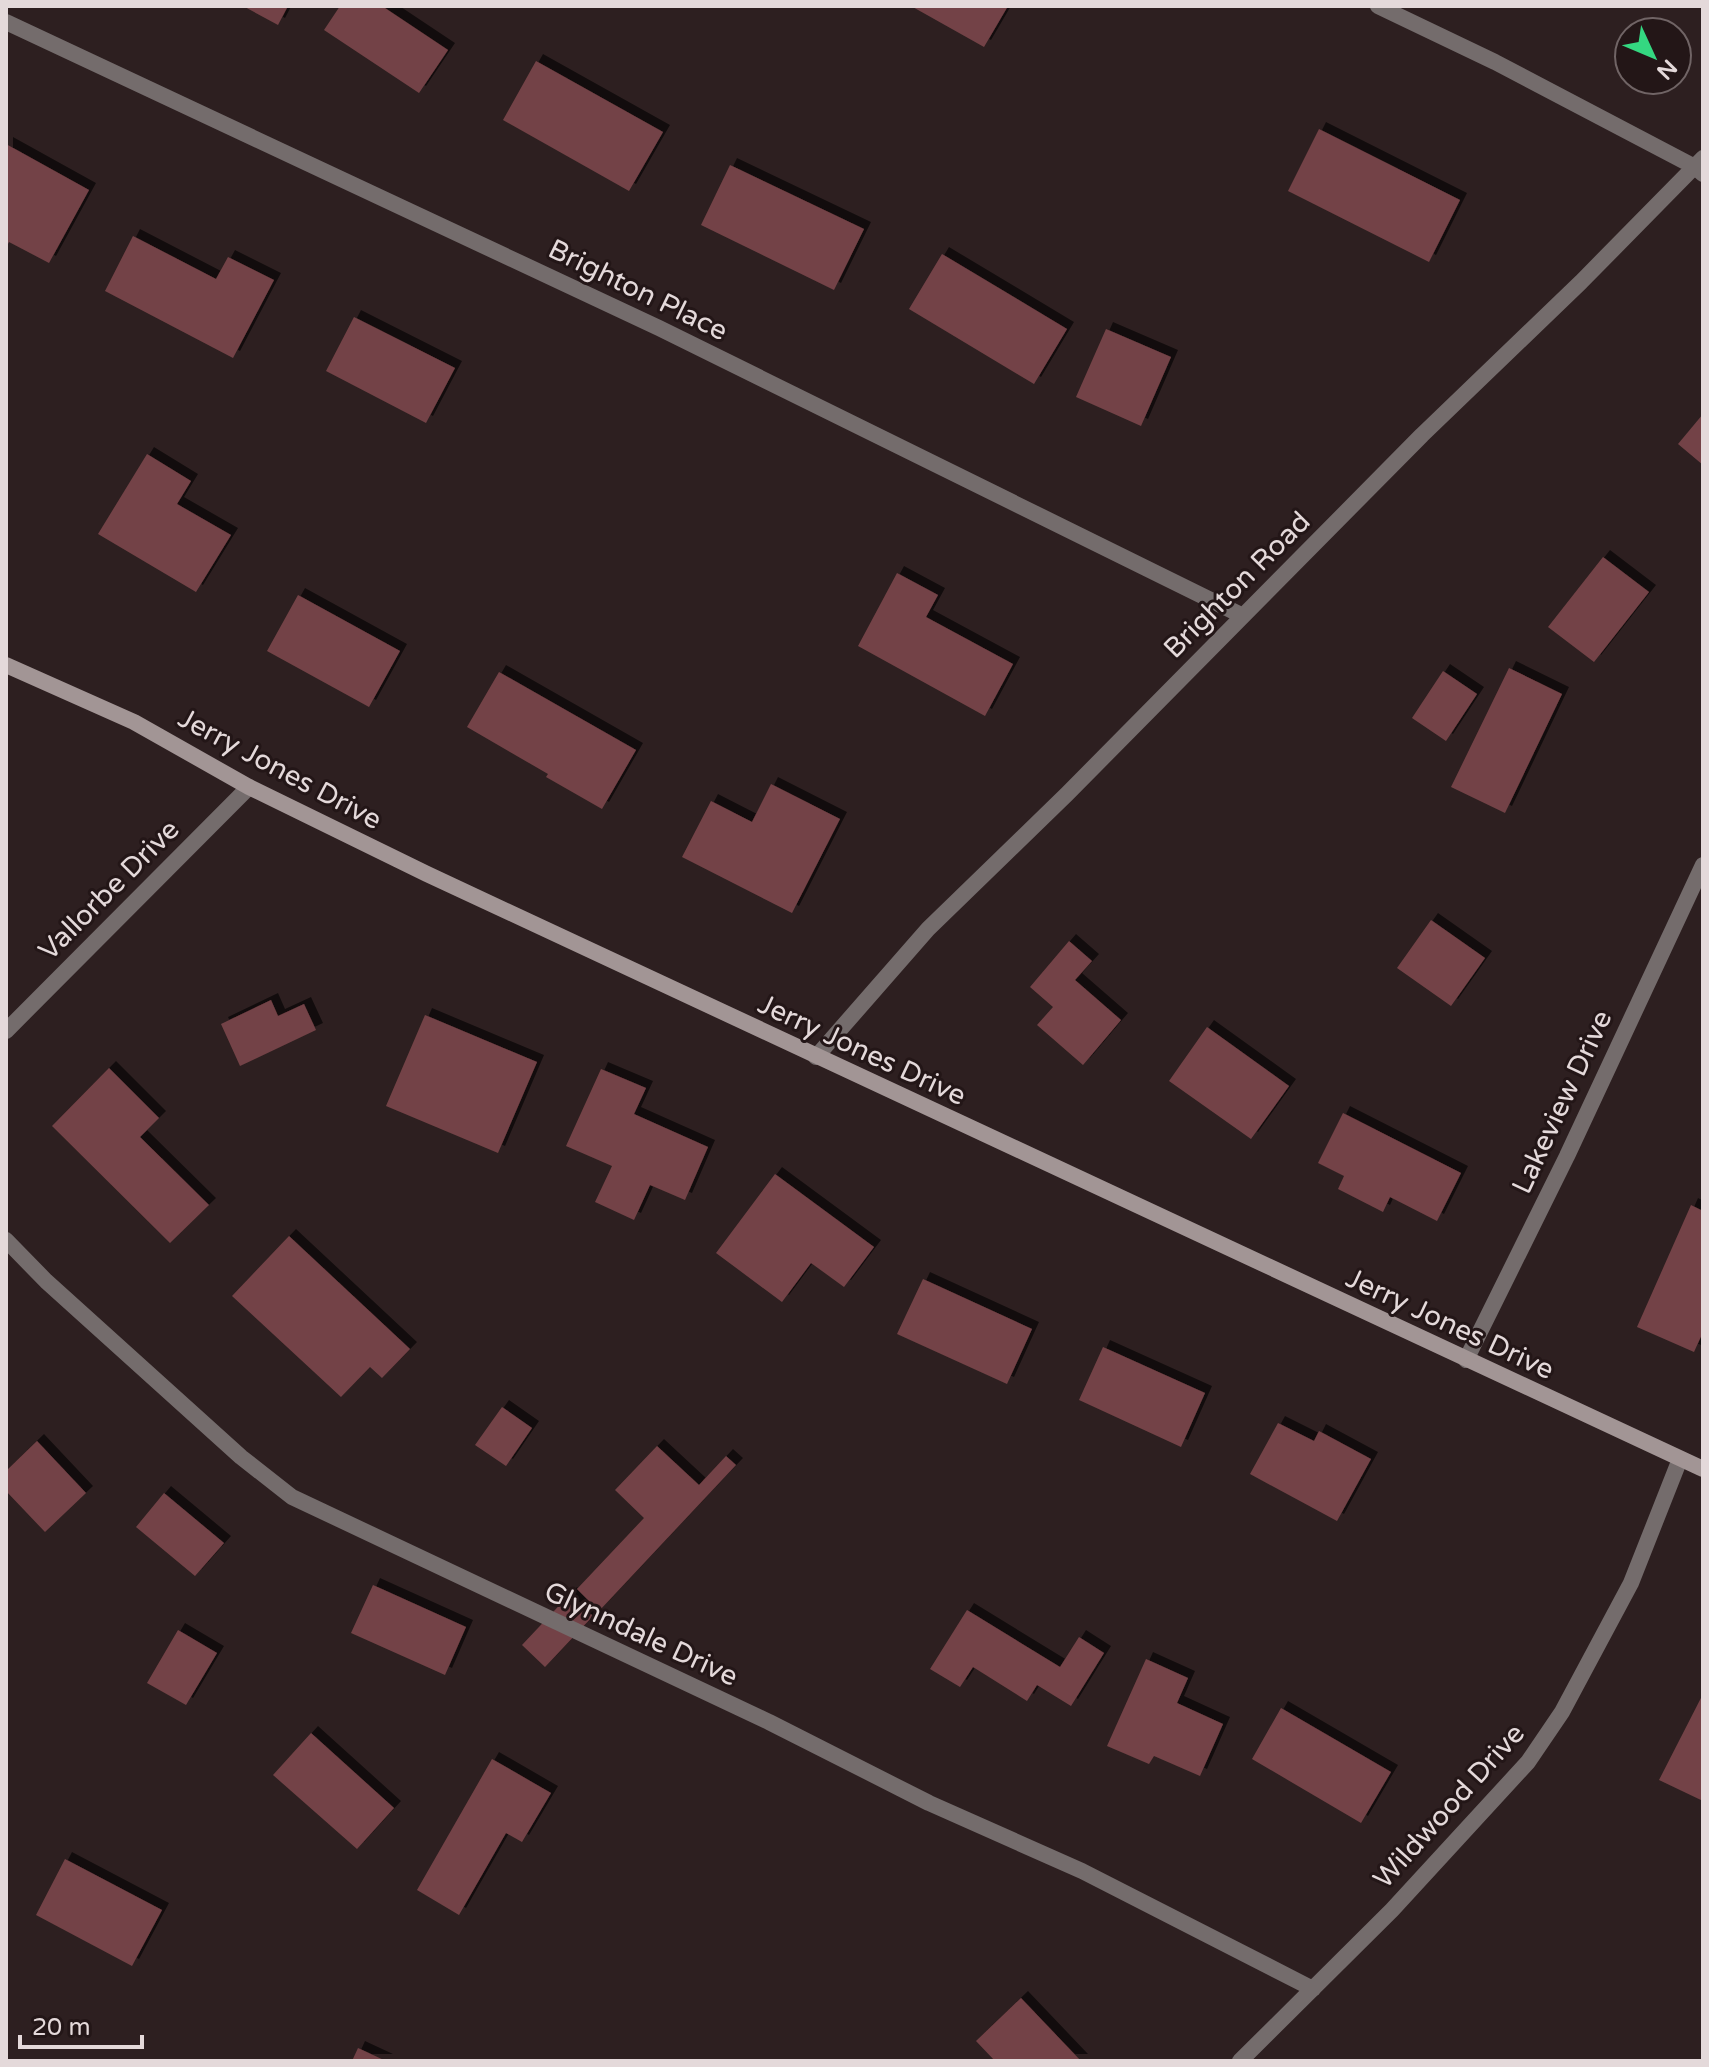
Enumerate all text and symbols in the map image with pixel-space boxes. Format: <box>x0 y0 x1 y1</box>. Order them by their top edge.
north arrow <box>1613 16 1693 96</box>
text: N <box>1651 54 1682 85</box>
street label: Brighton Place <box>543 232 733 348</box>
street label: Brighton Road <box>1157 505 1317 665</box>
street label: Jerry Jones Drive <box>173 701 387 837</box>
street label: Vallorbe Drive <box>32 813 186 967</box>
street label: Jerry Jones Drive <box>753 987 971 1113</box>
street label: Lakeview Drive <box>1505 1005 1619 1199</box>
street label: Jerry Jones Drive <box>1341 1261 1559 1387</box>
street label: Glynndale Drive <box>539 1574 743 1694</box>
street label: Wildwood Drive <box>1366 1717 1532 1895</box>
scale bar <box>20 1999 142 2049</box>
text: 20 m <box>32 2013 90 2042</box>

